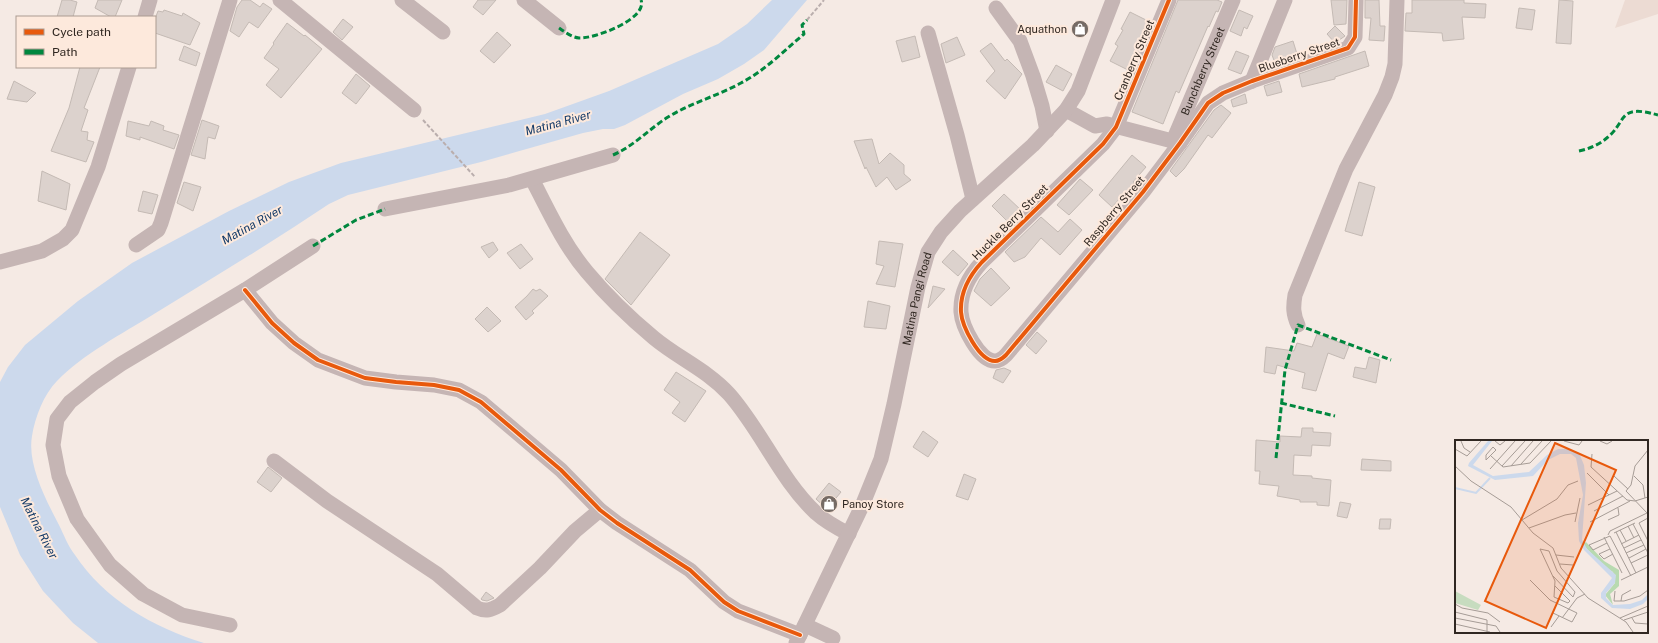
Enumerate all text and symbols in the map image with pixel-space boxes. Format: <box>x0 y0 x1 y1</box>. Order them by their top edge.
legend <box>16 16 156 68</box>
street label: Cranberry Street <box>1112 18 1156 102</box>
shop icon: Aquathon <box>1070 19 1090 39</box>
place label: Aquathon <box>1017 23 1067 35</box>
text: Cycle path <box>52 25 111 39</box>
street label: Bunchberry Street <box>1179 25 1227 117</box>
street label: Blueberry Street <box>1257 35 1341 75</box>
text: Path <box>52 45 78 59</box>
water label: Matina River <box>524 107 593 138</box>
street label: Raspberry Street <box>1081 174 1147 248</box>
street label: Huckle Berry Street <box>970 182 1050 262</box>
water label: Matina River <box>219 202 285 247</box>
street label: Matina Pangi Road <box>900 251 934 346</box>
inset map <box>1455 440 1648 633</box>
shop icon: Panoy Store <box>819 494 839 514</box>
water label: Matina River <box>17 495 61 562</box>
place label: Panoy Store <box>842 498 904 510</box>

